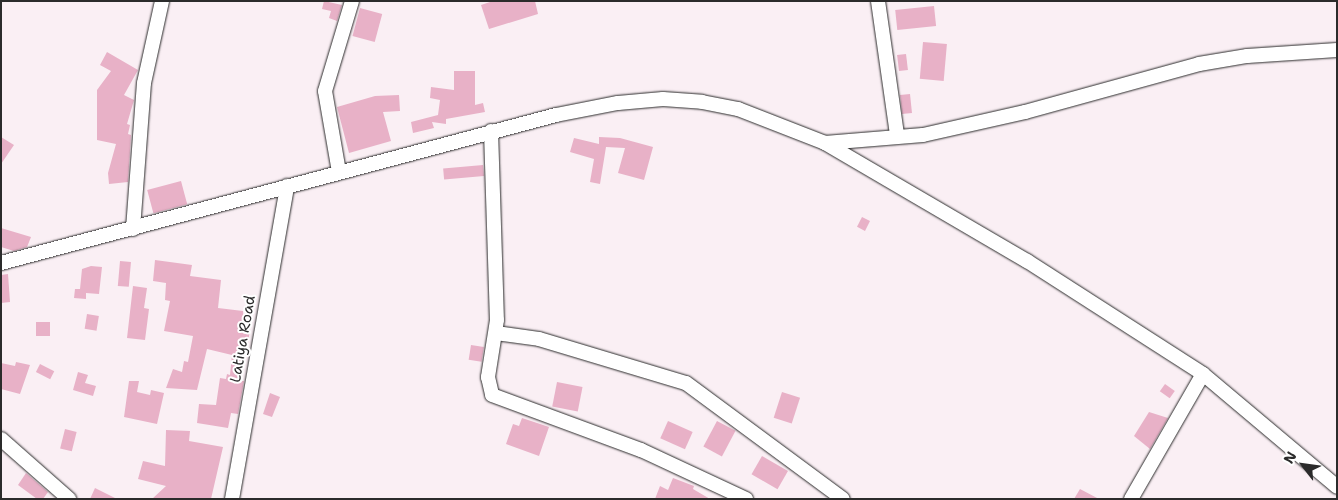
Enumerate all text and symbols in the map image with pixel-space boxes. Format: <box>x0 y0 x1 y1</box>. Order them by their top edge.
street label: Latiya Road <box>226 294 260 384</box>
north arrow <box>1278 440 1328 490</box>
text: N <box>1279 448 1301 467</box>

